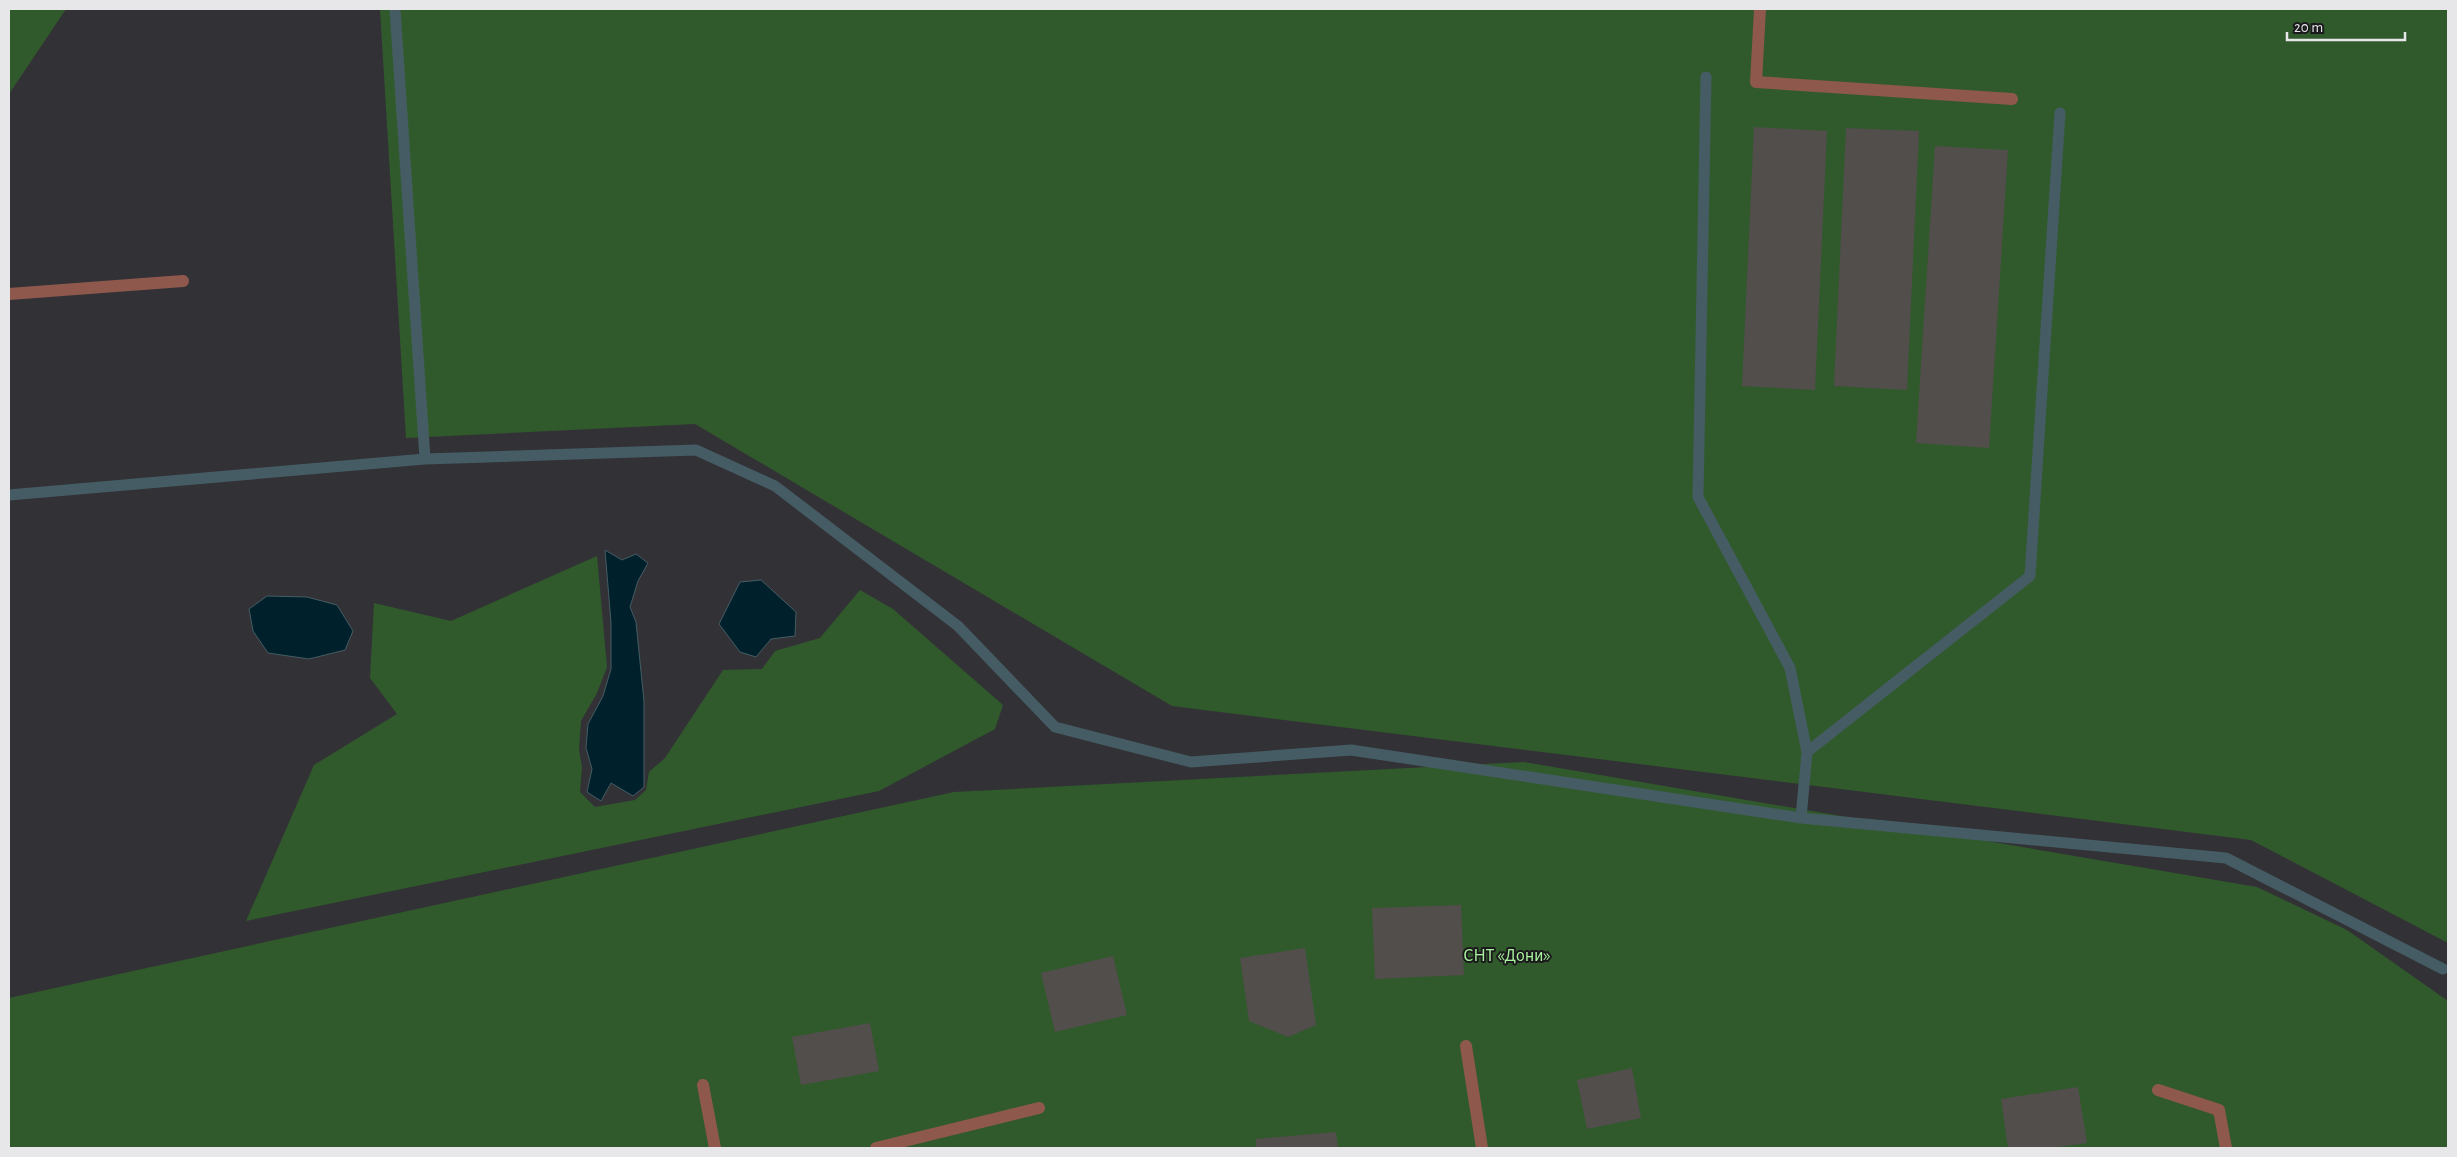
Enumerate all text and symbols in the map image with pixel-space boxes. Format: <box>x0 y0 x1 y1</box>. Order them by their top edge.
scale bar <box>2287 10 2404 42</box>
text: 20 m <box>2294 20 2323 35</box>
park label: СНТ «Дони» <box>1463 947 1551 965</box>

